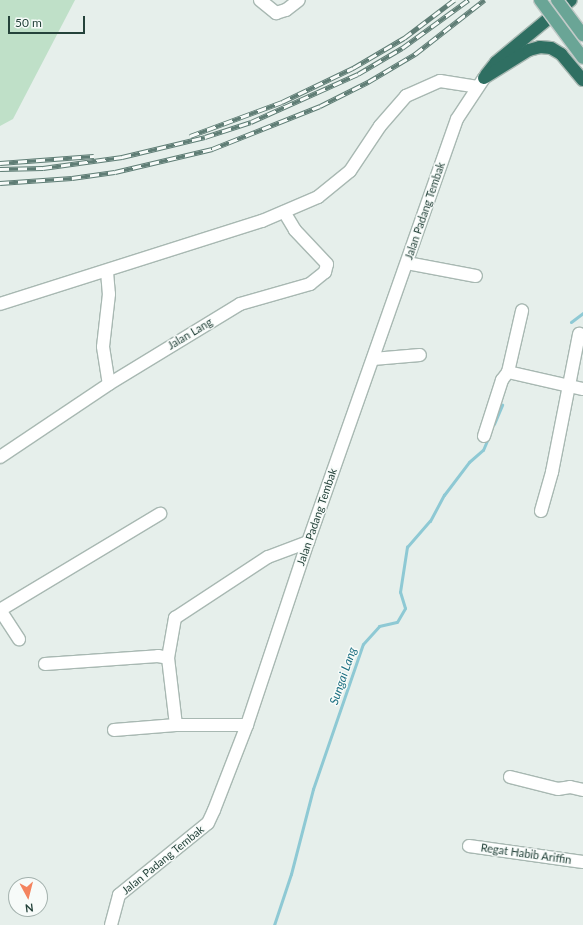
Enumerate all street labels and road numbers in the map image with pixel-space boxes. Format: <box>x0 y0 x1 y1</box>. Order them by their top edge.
street label: Jalan Padang Tembak <box>402 160 448 262</box>
street label: Jalan Lang <box>165 315 215 353</box>
street label: Jalan Padang Tembak <box>294 466 340 568</box>
street label: Jalan Padang Tembak <box>119 823 207 897</box>
street label: Regat Habib Ariffin <box>480 841 572 867</box>

